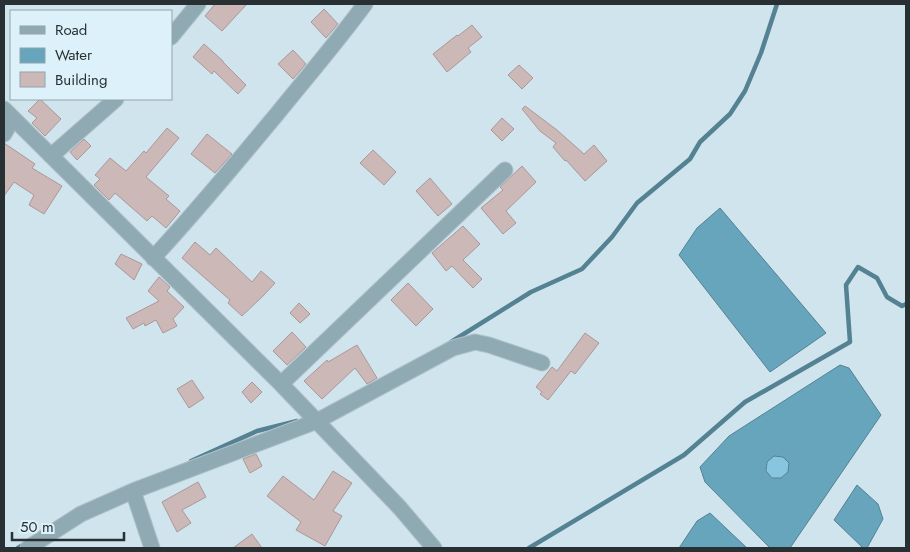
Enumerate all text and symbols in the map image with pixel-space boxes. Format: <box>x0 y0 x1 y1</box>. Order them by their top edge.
legend <box>10 10 172 100</box>
text: Road <box>55 19 87 41</box>
text: Water <box>55 44 93 66</box>
text: Building <box>55 69 107 91</box>
scale bar <box>12 510 125 542</box>
text: 50 m <box>20 516 54 538</box>

